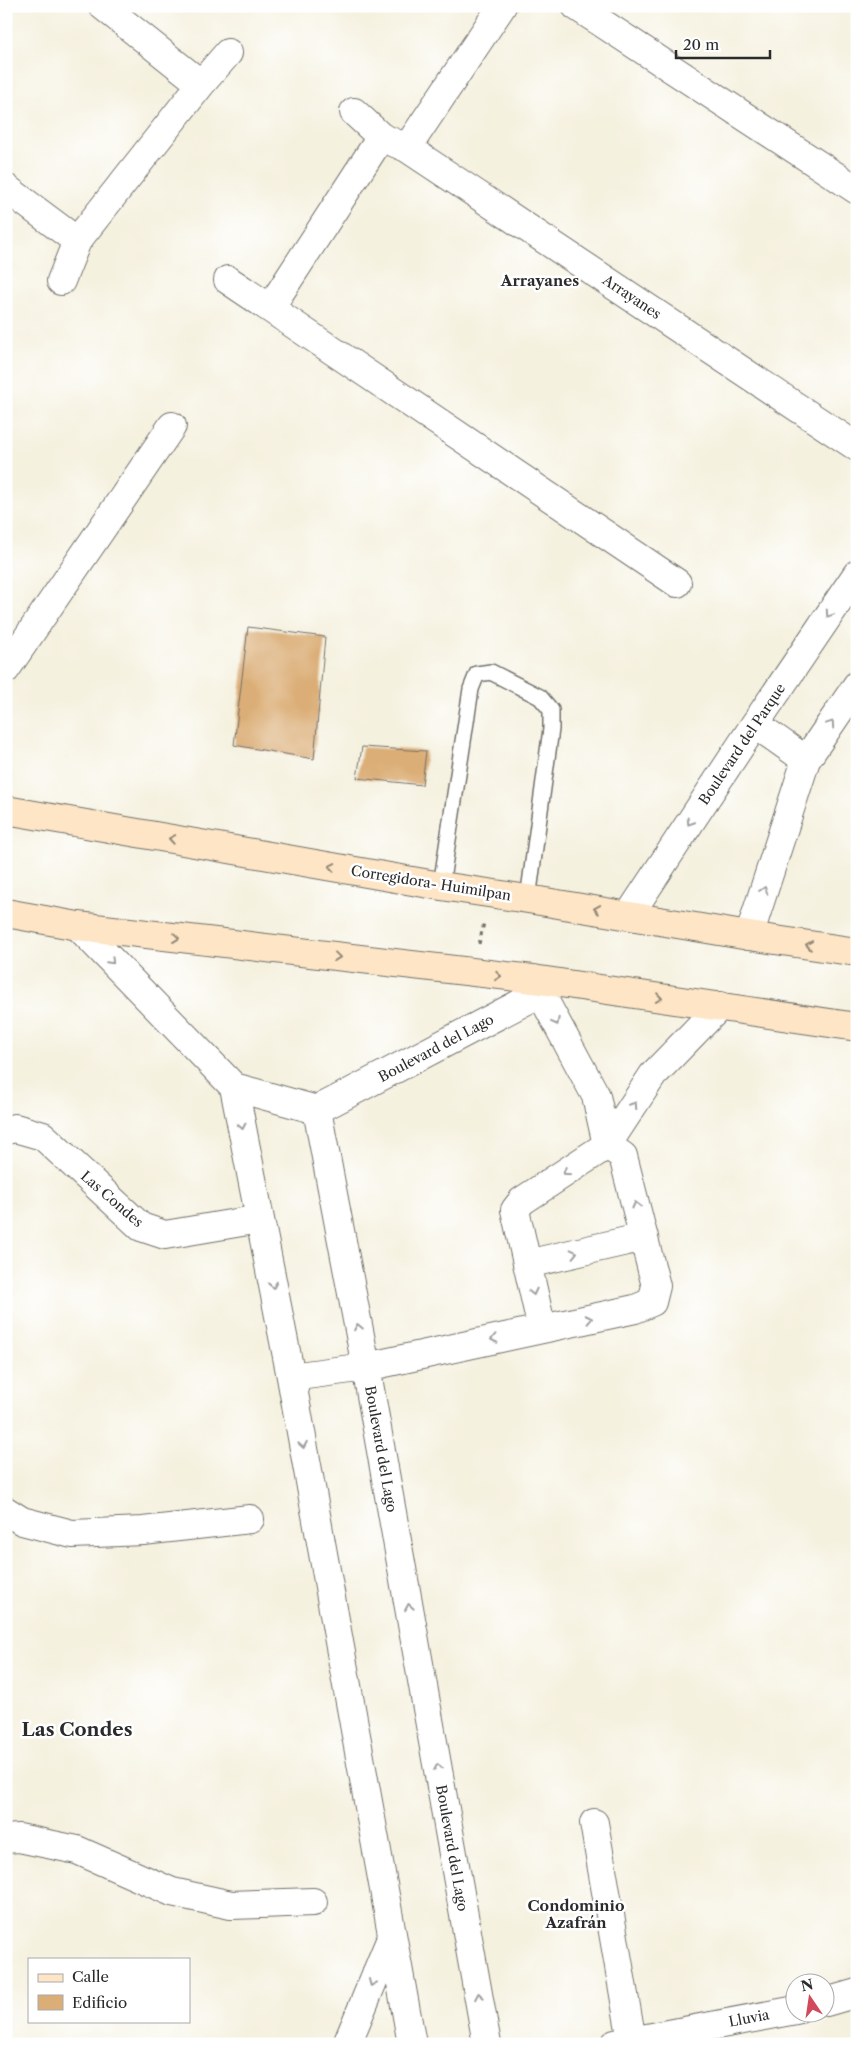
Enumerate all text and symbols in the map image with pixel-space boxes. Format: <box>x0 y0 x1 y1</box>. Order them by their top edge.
scale bar <box>676 28 769 60</box>
text: 20 m <box>683 35 719 54</box>
street label: Arrayanes <box>599 270 665 323</box>
district label: Arrayanes <box>500 271 579 290</box>
one-way arrow <box>826 609 835 618</box>
street label: Boulevard del Parque <box>695 680 789 808</box>
one-way arrow <box>824 720 834 729</box>
one-way arrow <box>687 816 696 826</box>
one-way arrow <box>168 834 177 844</box>
street label: Corregidora- Huimilpan <box>350 861 513 905</box>
one-way arrow <box>328 863 337 873</box>
one-way arrow <box>759 886 769 894</box>
one-way arrow <box>592 905 601 915</box>
one-way arrow <box>172 932 180 943</box>
one-way arrow <box>804 940 812 951</box>
one-way arrow <box>333 951 341 962</box>
one-way arrow <box>106 956 115 965</box>
one-way arrow <box>495 970 503 981</box>
one-way arrow <box>655 992 664 1002</box>
street label: Boulevard del Lago <box>375 1010 497 1086</box>
one-way arrow <box>550 1017 560 1026</box>
one-way arrow <box>627 1101 637 1110</box>
one-way arrow <box>236 1121 247 1130</box>
one-way arrow <box>562 1166 572 1175</box>
street label: Las Condes <box>77 1167 147 1231</box>
one-way arrow <box>631 1201 642 1209</box>
one-way arrow <box>570 1248 579 1259</box>
one-way arrow <box>267 1281 278 1290</box>
one-way arrow <box>527 1287 538 1296</box>
one-way arrow <box>585 1314 594 1325</box>
one-way arrow <box>354 1322 364 1331</box>
one-way arrow <box>490 1334 498 1344</box>
street label: Boulevard del Lago <box>361 1384 401 1514</box>
one-way arrow <box>297 1440 307 1449</box>
one-way arrow <box>404 1603 415 1611</box>
district label: Las Condes <box>22 1718 133 1741</box>
one-way arrow <box>433 1763 443 1771</box>
street label: Boulevard del Lago <box>432 1783 472 1913</box>
district label: Condominio Azafrán <box>528 1896 624 1932</box>
legend <box>28 1958 190 2022</box>
text: Calle <box>72 1967 109 1986</box>
north arrow <box>786 1972 836 2022</box>
text: N <box>799 1975 815 1995</box>
one-way arrow <box>368 1978 379 1987</box>
one-way arrow <box>474 1991 484 2000</box>
text: Edificio <box>72 1993 127 2012</box>
street label: Lluvia <box>727 2005 771 2031</box>

